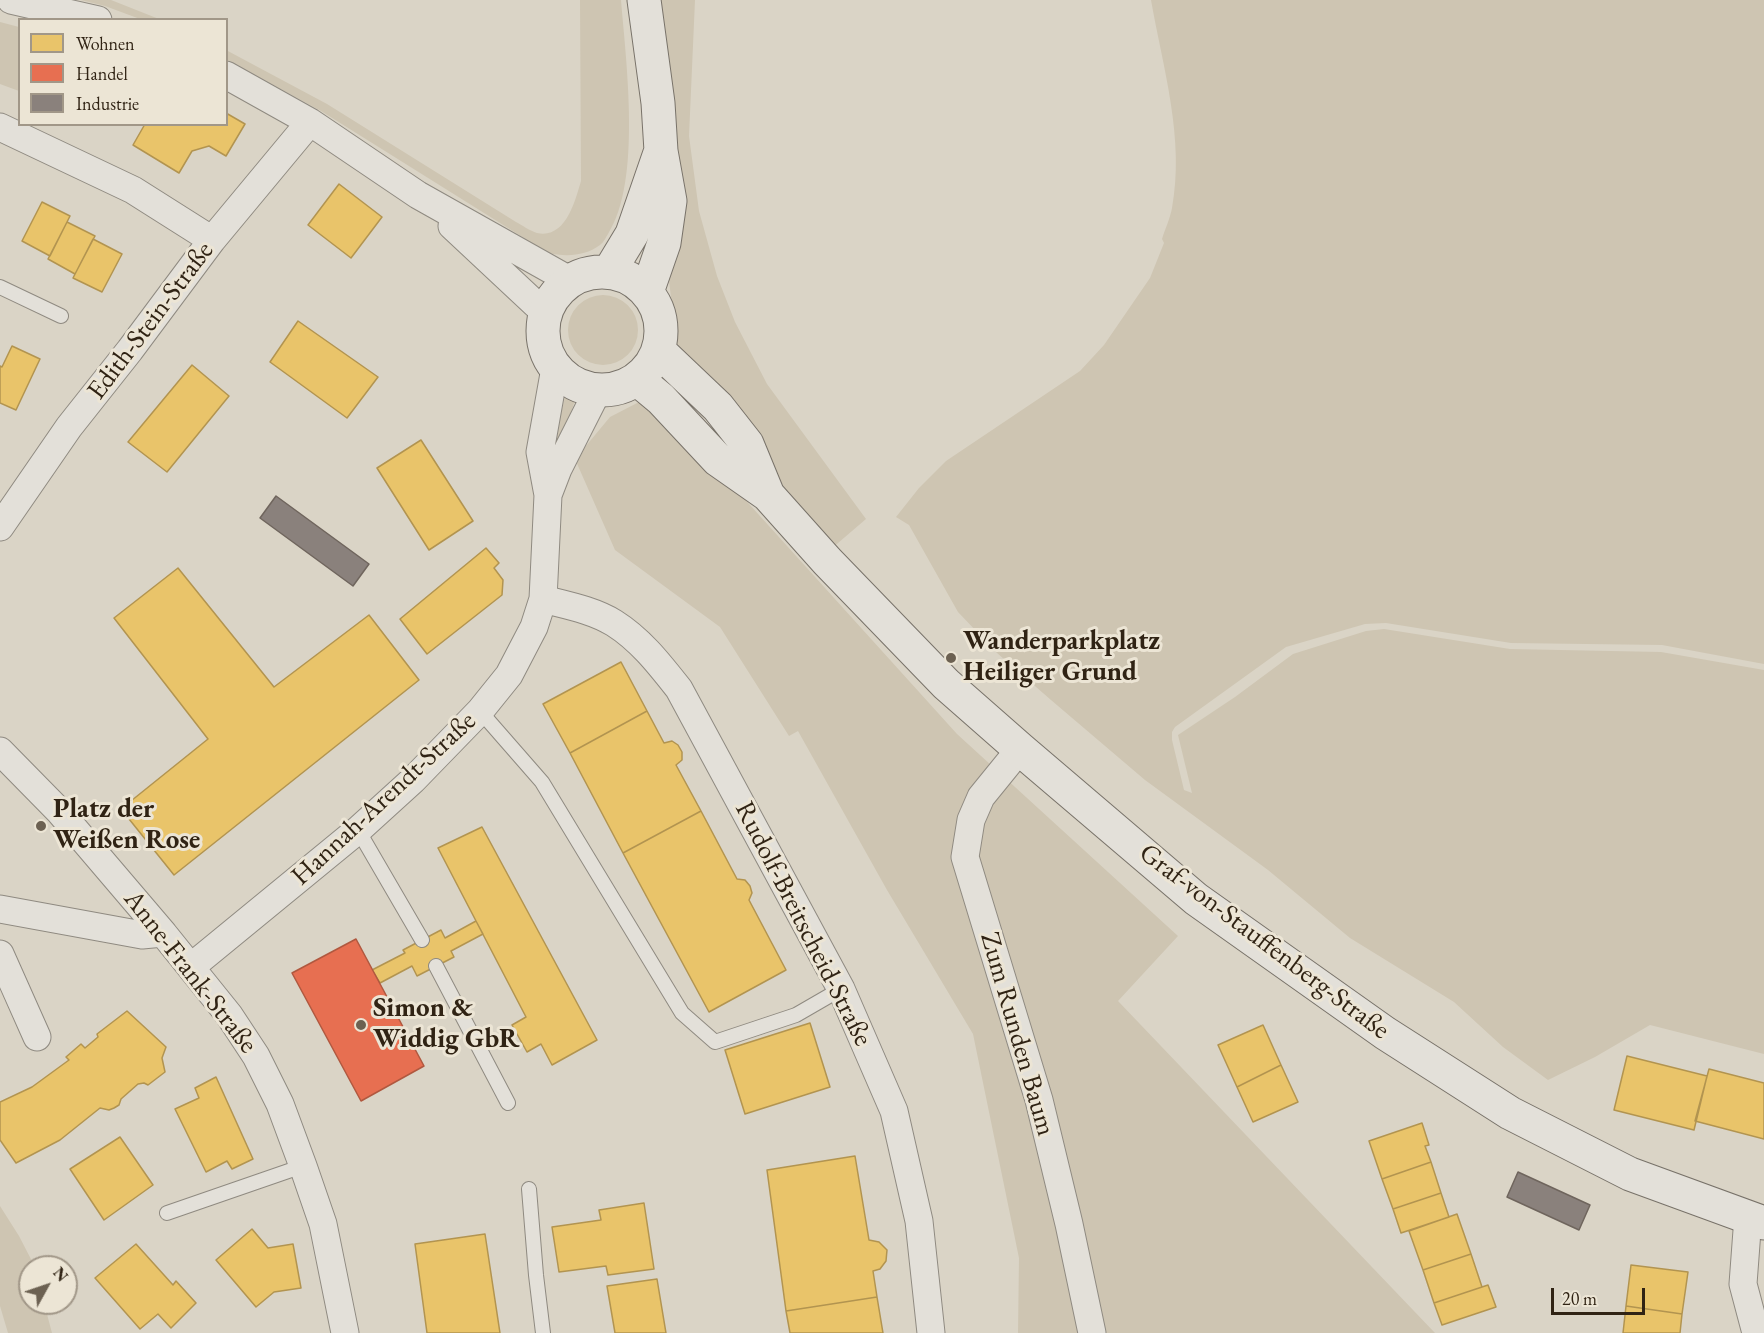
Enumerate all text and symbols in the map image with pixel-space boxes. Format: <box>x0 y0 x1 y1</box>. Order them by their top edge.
legend <box>18 18 228 126</box>
text: Wohnen <box>76 32 135 55</box>
text: Handel <box>76 62 128 85</box>
text: Industrie <box>76 92 139 115</box>
street label: Edith-Stein-Straße <box>81 236 221 406</box>
place label: Wanderparkplatz Heiliger Grund <box>963 626 1160 689</box>
marker: Wanderparkplatz Heiliger Grund <box>944 651 958 665</box>
street label: Hannah-Arendt-Straße <box>285 705 483 893</box>
place label: Platz der Weißen Rose <box>53 794 200 857</box>
street label: Rudolf-Breitscheid-Straße <box>727 796 879 1052</box>
marker: Platz der Weißen Rose <box>34 819 48 833</box>
street label: Graf-von-Stauffenberg-Straße <box>1133 837 1395 1047</box>
street label: Anne-Frank-Straße <box>116 884 264 1060</box>
street label: Zum Runden Baum <box>972 928 1062 1140</box>
place label: Simon & Widdig GbR <box>373 993 520 1056</box>
marker: Simon & Widdig GbR <box>354 1018 368 1032</box>
north arrow <box>18 1255 78 1315</box>
text: N <box>48 1263 73 1286</box>
scale bar <box>1554 1276 1648 1314</box>
text: 20 m <box>1562 1287 1597 1310</box>

